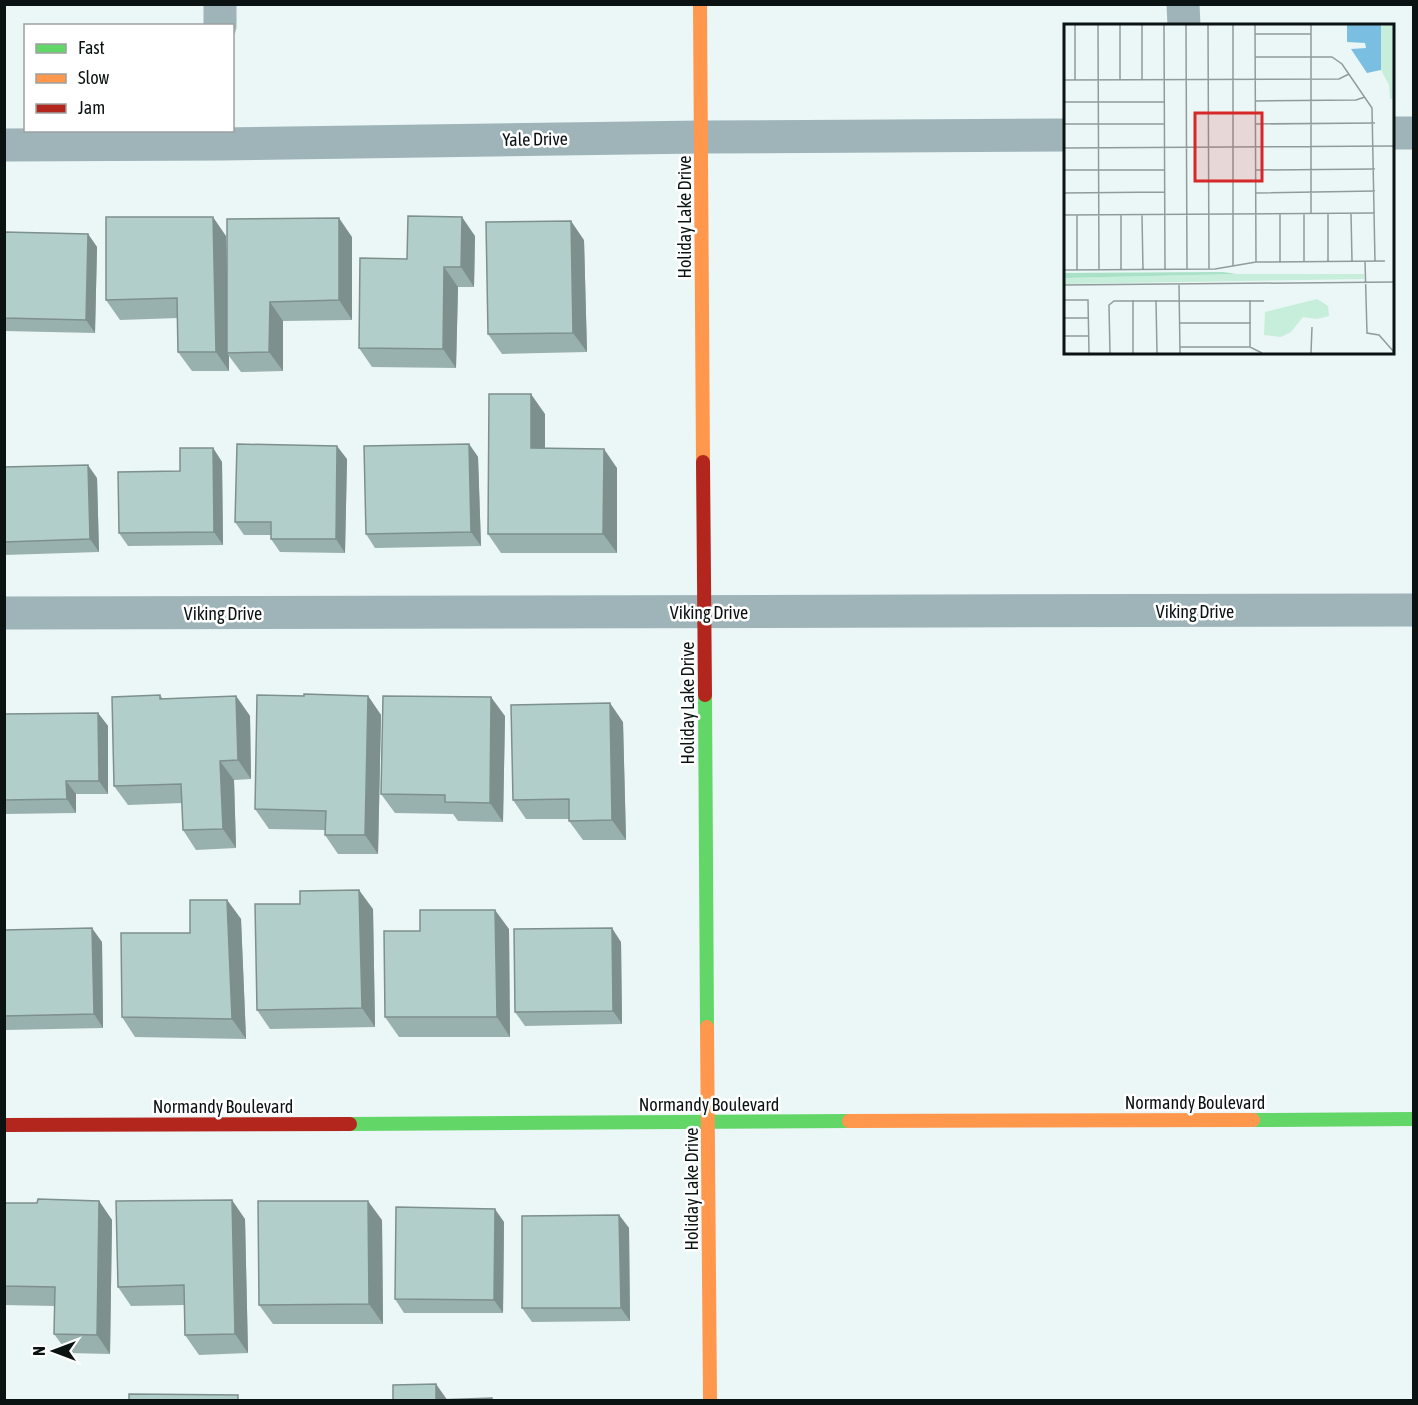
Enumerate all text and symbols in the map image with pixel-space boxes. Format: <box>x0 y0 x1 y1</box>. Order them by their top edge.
legend <box>24 24 234 132</box>
inset map <box>1064 24 1394 354</box>
text: Fast <box>78 37 105 58</box>
text: Slow <box>78 67 109 88</box>
text: Jam <box>78 97 105 118</box>
street label: Yale Drive <box>502 128 568 150</box>
street label: Holiday Lake Drive <box>674 155 695 279</box>
street label: Viking Drive <box>1156 601 1234 622</box>
street label: Viking Drive <box>670 602 748 623</box>
street label: Viking Drive <box>184 603 262 624</box>
street label: Holiday Lake Drive <box>677 641 698 765</box>
street label: Normandy Boulevard <box>1125 1092 1265 1113</box>
street label: Normandy Boulevard <box>639 1094 779 1115</box>
street label: Normandy Boulevard <box>153 1096 293 1117</box>
street label: Holiday Lake Drive <box>681 1127 702 1251</box>
north arrow <box>24 1321 84 1381</box>
text: N <box>30 1346 48 1356</box>

